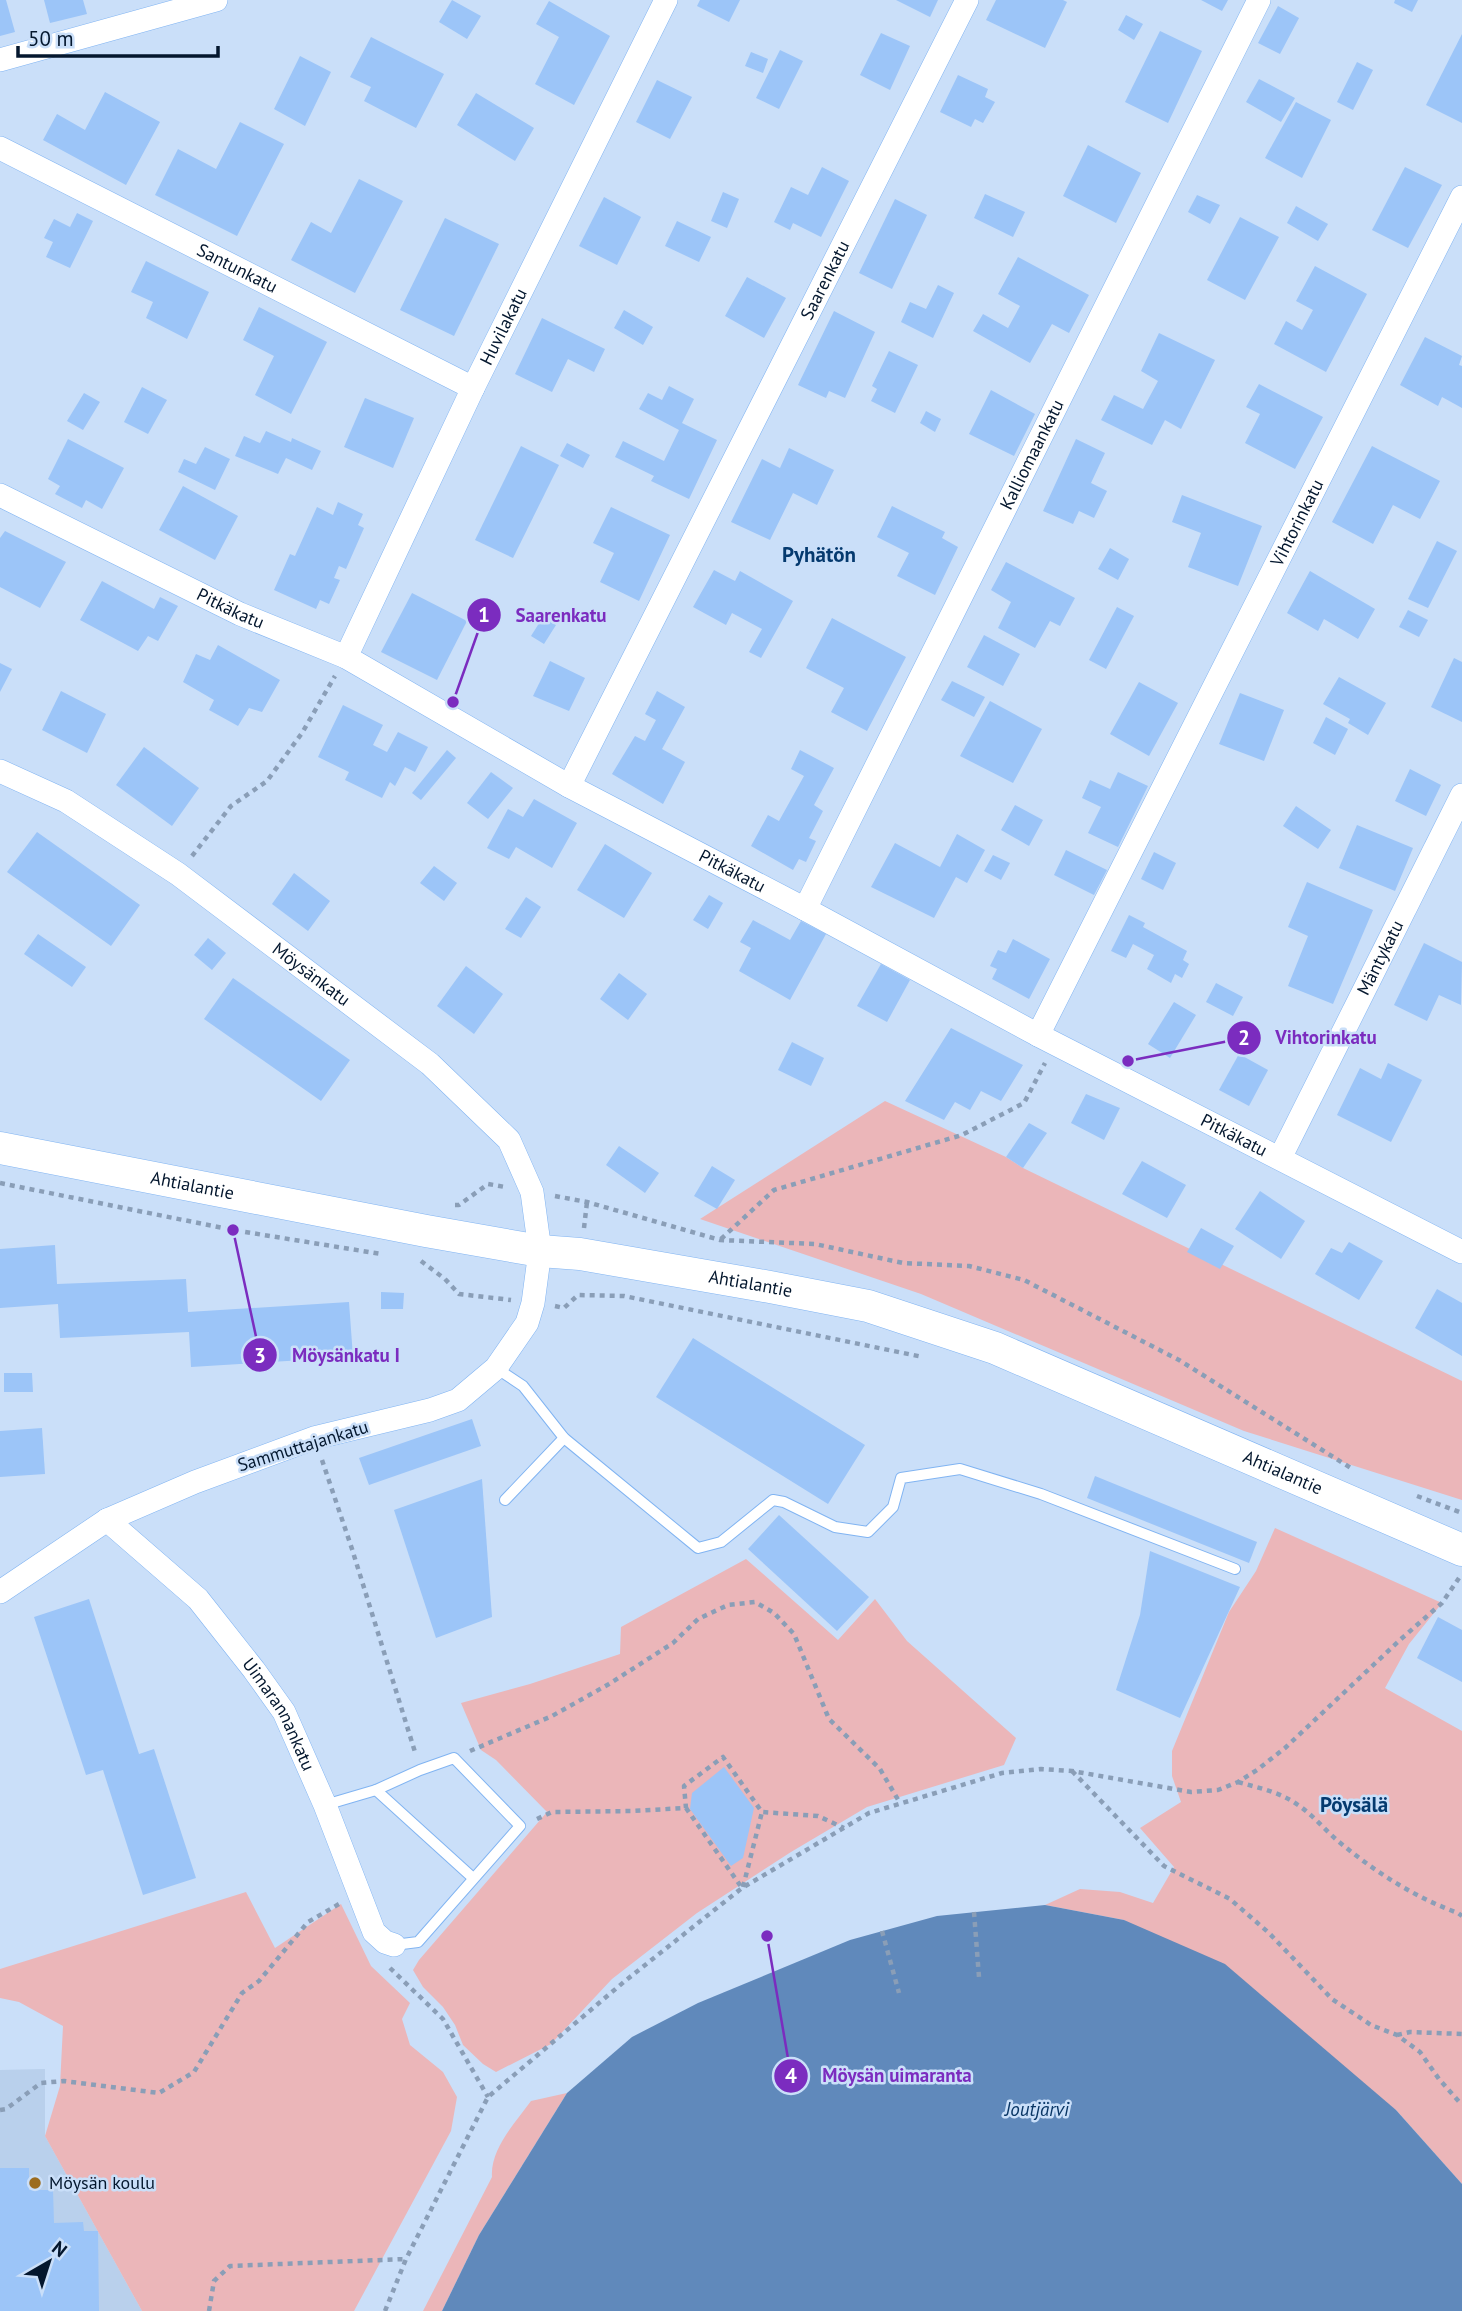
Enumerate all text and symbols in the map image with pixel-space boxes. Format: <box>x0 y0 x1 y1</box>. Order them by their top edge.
scale bar <box>18 14 217 58</box>
text: 50 m <box>28 25 74 52</box>
street label: Saarenkatu <box>795 236 854 323</box>
street label: Santunkatu <box>193 238 282 298</box>
street label: Huvilakatu <box>474 284 532 369</box>
street label: Kalliomaankatu <box>994 395 1069 513</box>
street label: Vihtorinkatu <box>1265 475 1328 571</box>
district label: Pyhätön <box>782 541 856 568</box>
street label: Pitkäkatu <box>193 582 268 634</box>
callout: Saarenkatu <box>466 595 620 635</box>
text: 1 <box>478 601 490 628</box>
text: Saarenkatu <box>515 603 607 627</box>
street label: Pitkäkatu <box>695 844 770 897</box>
street label: Mäntykatu <box>1352 916 1408 999</box>
street label: Möysänkatu <box>268 937 355 1011</box>
callout: Vihtorinkatu <box>1227 1018 1391 1058</box>
text: 2 <box>1238 1024 1250 1051</box>
text: Vihtorinkatu <box>1274 1025 1377 1049</box>
street label: Pitkäkatu <box>1197 1108 1271 1161</box>
street label: Ahtialantie <box>149 1166 236 1204</box>
street label: Ahtialantie <box>707 1265 794 1302</box>
callout: Möysänkatu I <box>243 1335 414 1375</box>
text: 3 <box>254 1342 266 1369</box>
text: Möysänkatu I <box>292 1343 400 1367</box>
street label: Sammuttajankatu <box>235 1415 371 1476</box>
street label: Ahtialantie <box>1240 1445 1326 1499</box>
street label: Uimarannankatu <box>238 1653 320 1774</box>
district label: Pöysälä <box>1320 1791 1388 1818</box>
callout: Möysän uimaranta <box>773 2056 986 2096</box>
text: 4 <box>785 2062 797 2089</box>
text: Möysän uimaranta <box>822 2063 972 2087</box>
water label: Joutjärvi <box>1003 2097 1070 2121</box>
place label: Möysän koulu <box>49 2171 155 2194</box>
marker: Möysän koulu <box>27 2175 43 2191</box>
north arrow <box>14 2227 84 2297</box>
text: N <box>47 2236 72 2262</box>

